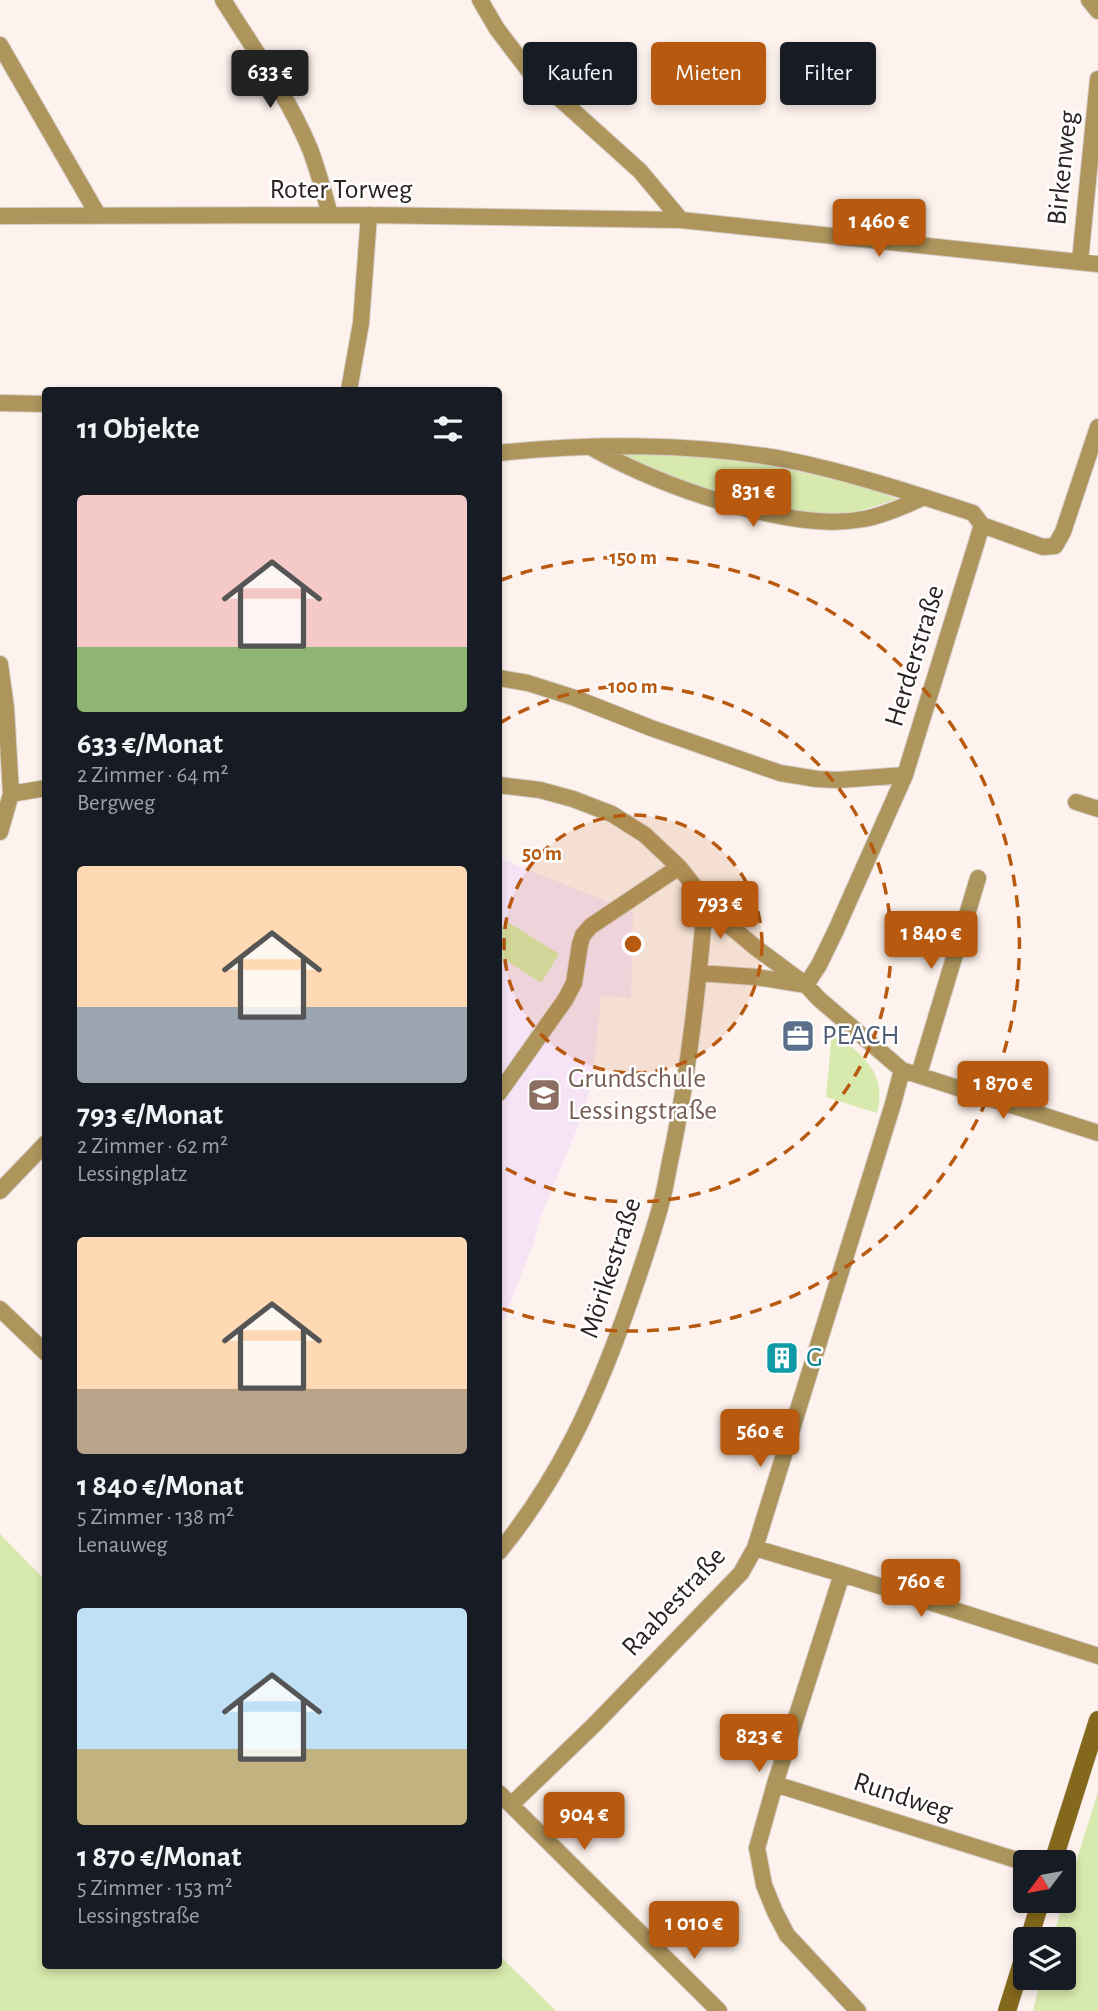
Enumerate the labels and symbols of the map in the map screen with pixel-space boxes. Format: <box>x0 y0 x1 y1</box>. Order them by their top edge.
pin: 633 € <box>221 50 319 110</box>
street label: Birkenweg <box>1043 109 1083 227</box>
street label: Roter Torweg <box>270 176 413 204</box>
pin: 1 460 € <box>814 200 944 259</box>
pin: 831 € <box>704 470 802 529</box>
text: 150 m <box>609 547 657 568</box>
street label: Herderstraße <box>880 582 950 730</box>
text: 100 m <box>608 676 658 697</box>
text: 50 m <box>522 843 562 864</box>
pin: 793 € <box>671 881 769 941</box>
pin: 1 840 € <box>866 912 996 971</box>
centre of rings <box>621 932 645 956</box>
office icon: PEACH <box>779 1017 817 1055</box>
place label: PEACH <box>822 1022 900 1050</box>
pin: 1 870 € <box>938 1062 1068 1121</box>
place label: Grundschule Lessingstraße <box>568 1065 717 1125</box>
school or university icon: Grundschule Lessingstraße <box>525 1076 563 1114</box>
street label: Mörikestraße <box>575 1194 647 1342</box>
building icon: G <box>763 1339 801 1377</box>
place label: G <box>806 1344 823 1372</box>
pin: 560 € <box>711 1410 809 1469</box>
street label: Raabestraße <box>617 1542 731 1662</box>
pin: 760 € <box>872 1560 970 1619</box>
pin: 823 € <box>710 1714 808 1774</box>
street label: Rundweg <box>850 1768 956 1826</box>
pin: 904 € <box>535 1792 633 1852</box>
north arrow <box>1013 1850 1076 1913</box>
pin: 1 010 € <box>629 1902 759 1961</box>

